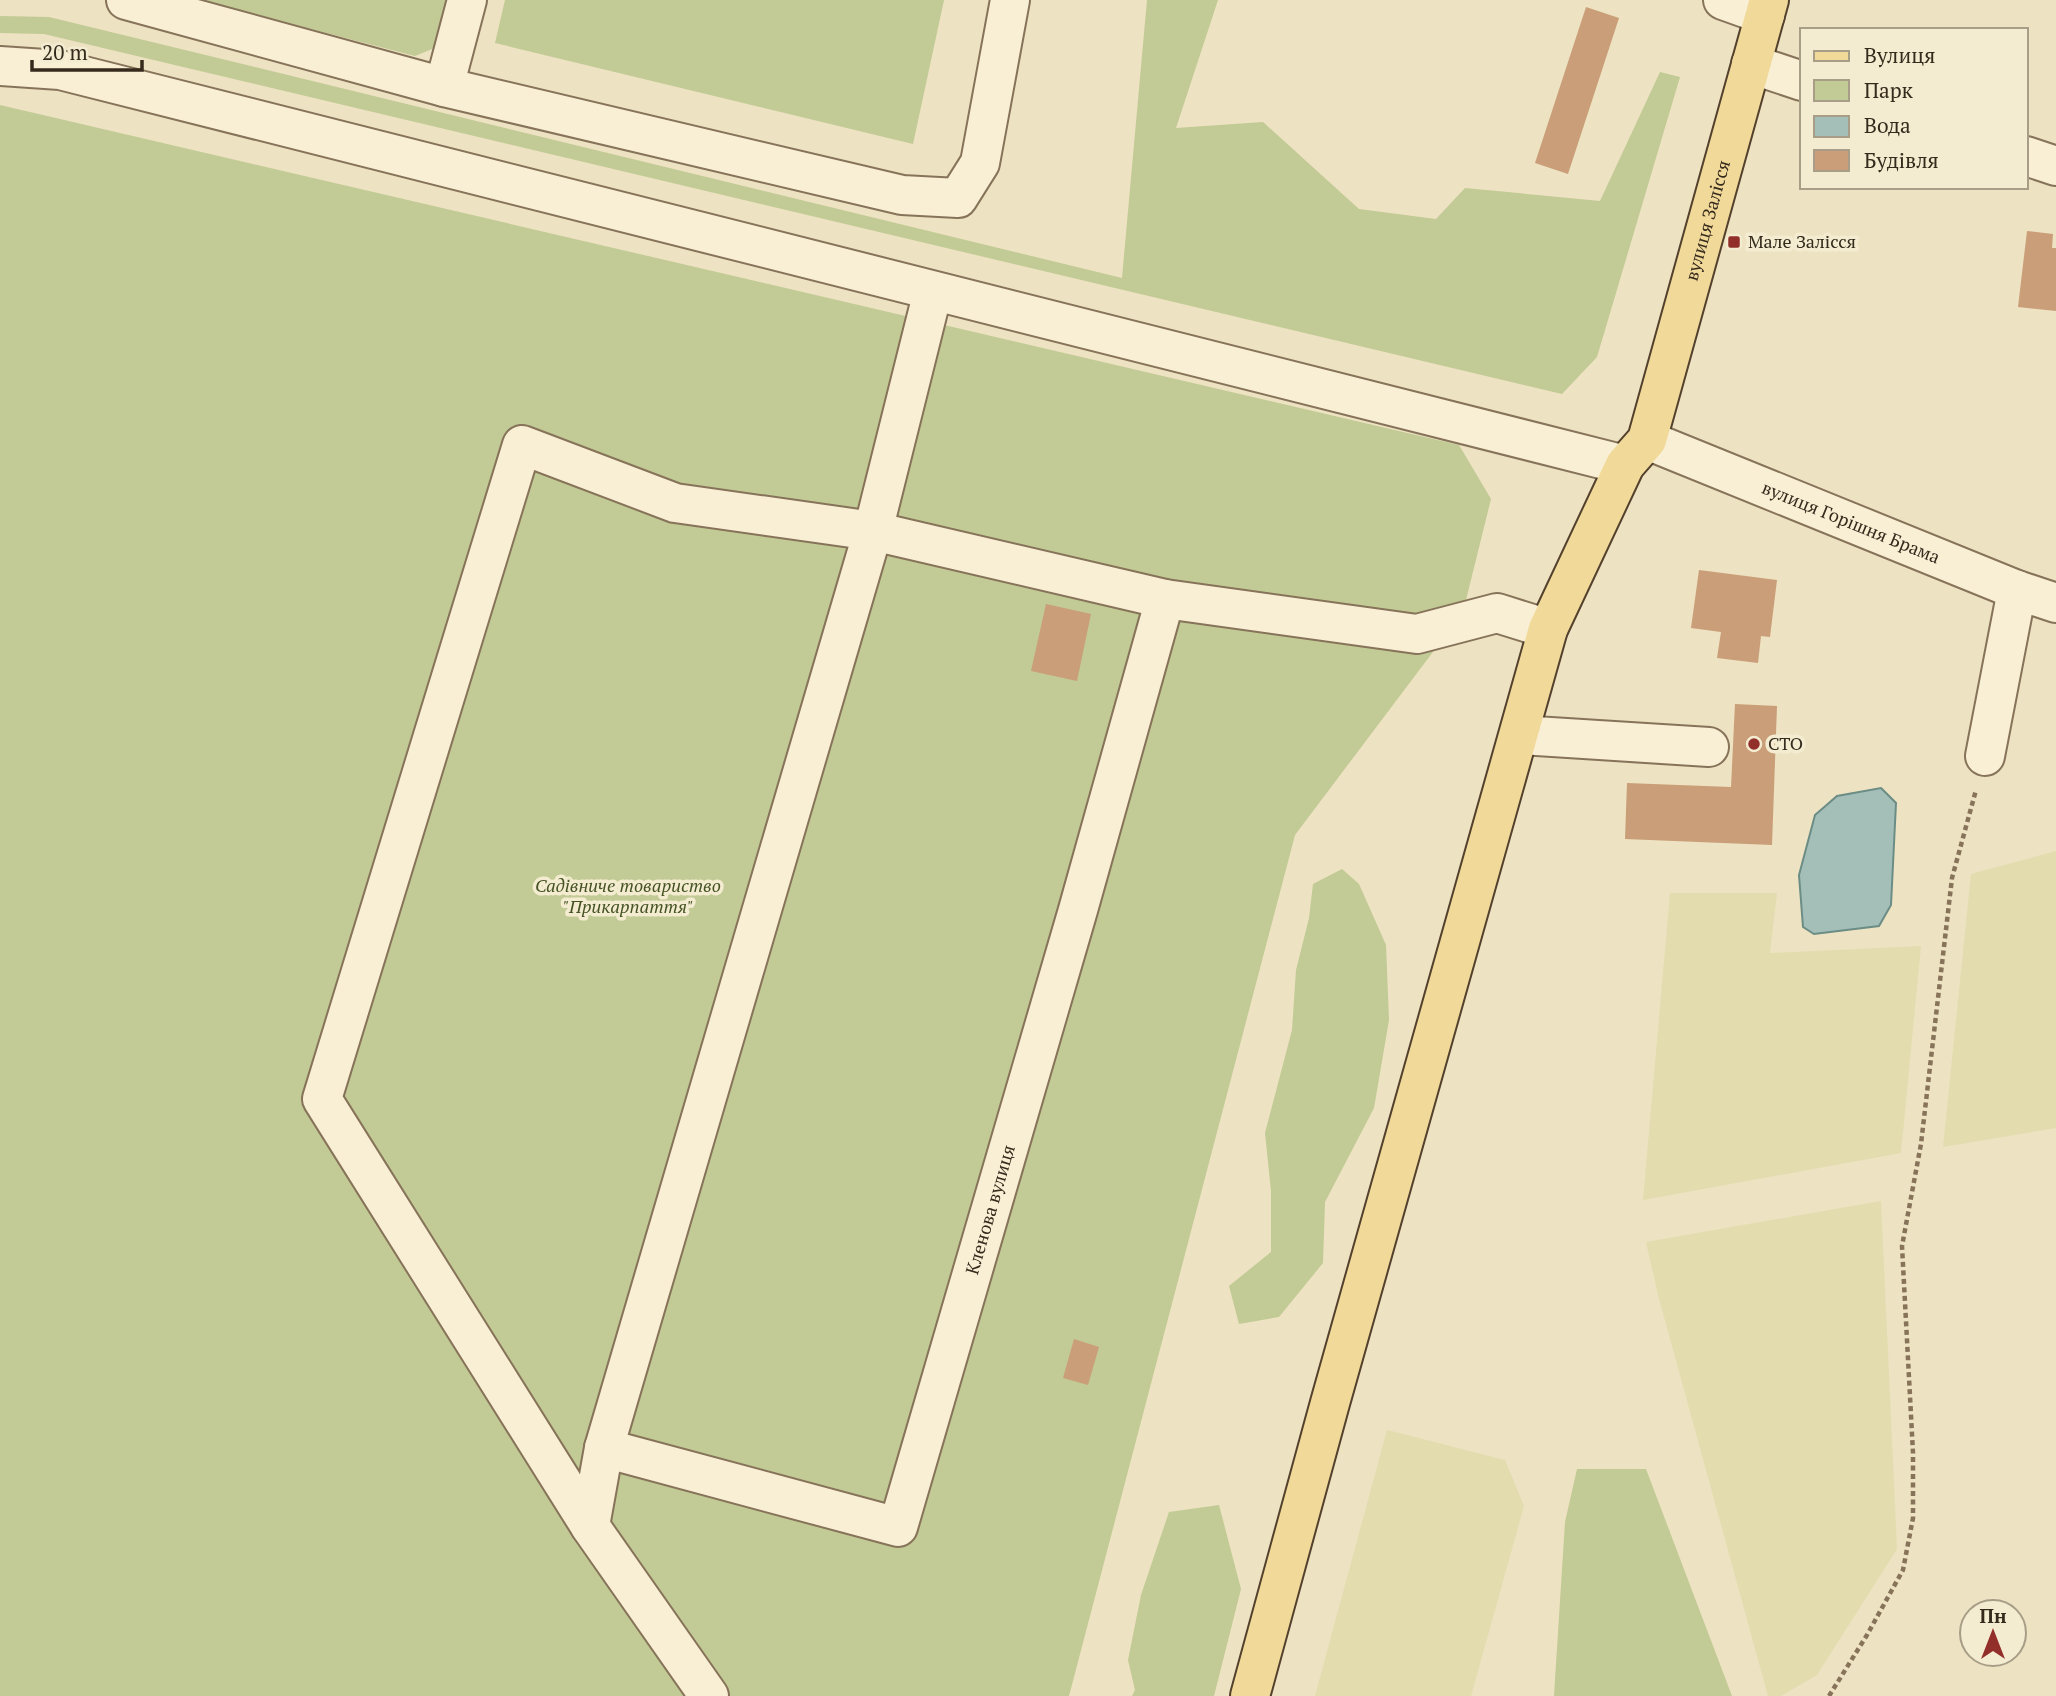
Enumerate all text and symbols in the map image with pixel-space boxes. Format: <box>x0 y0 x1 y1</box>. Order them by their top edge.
scale bar <box>32 28 142 72</box>
legend <box>1800 28 2028 189</box>
text: 20 m <box>42 38 88 66</box>
text: Вулиця <box>1864 41 1935 69</box>
text: Парк <box>1864 76 1914 104</box>
text: Вода <box>1864 111 1911 139</box>
text: Будівля <box>1864 146 1939 174</box>
street label: вулиця Залісся <box>1679 157 1735 283</box>
place label: Мале Залісся <box>1748 229 1856 253</box>
marker: Мале Залісся <box>1726 234 1742 250</box>
street label: вулиця Горішня Брама <box>1759 475 1944 569</box>
place label: СТО <box>1768 731 1803 755</box>
marker: СТО <box>1746 736 1762 752</box>
park label: Садівниче товариство "Прикарпаття" <box>535 873 721 918</box>
street label: Кленова вулиця <box>959 1142 1020 1277</box>
north arrow <box>1958 1598 2028 1668</box>
text: Пн <box>1979 1603 2007 1628</box>

